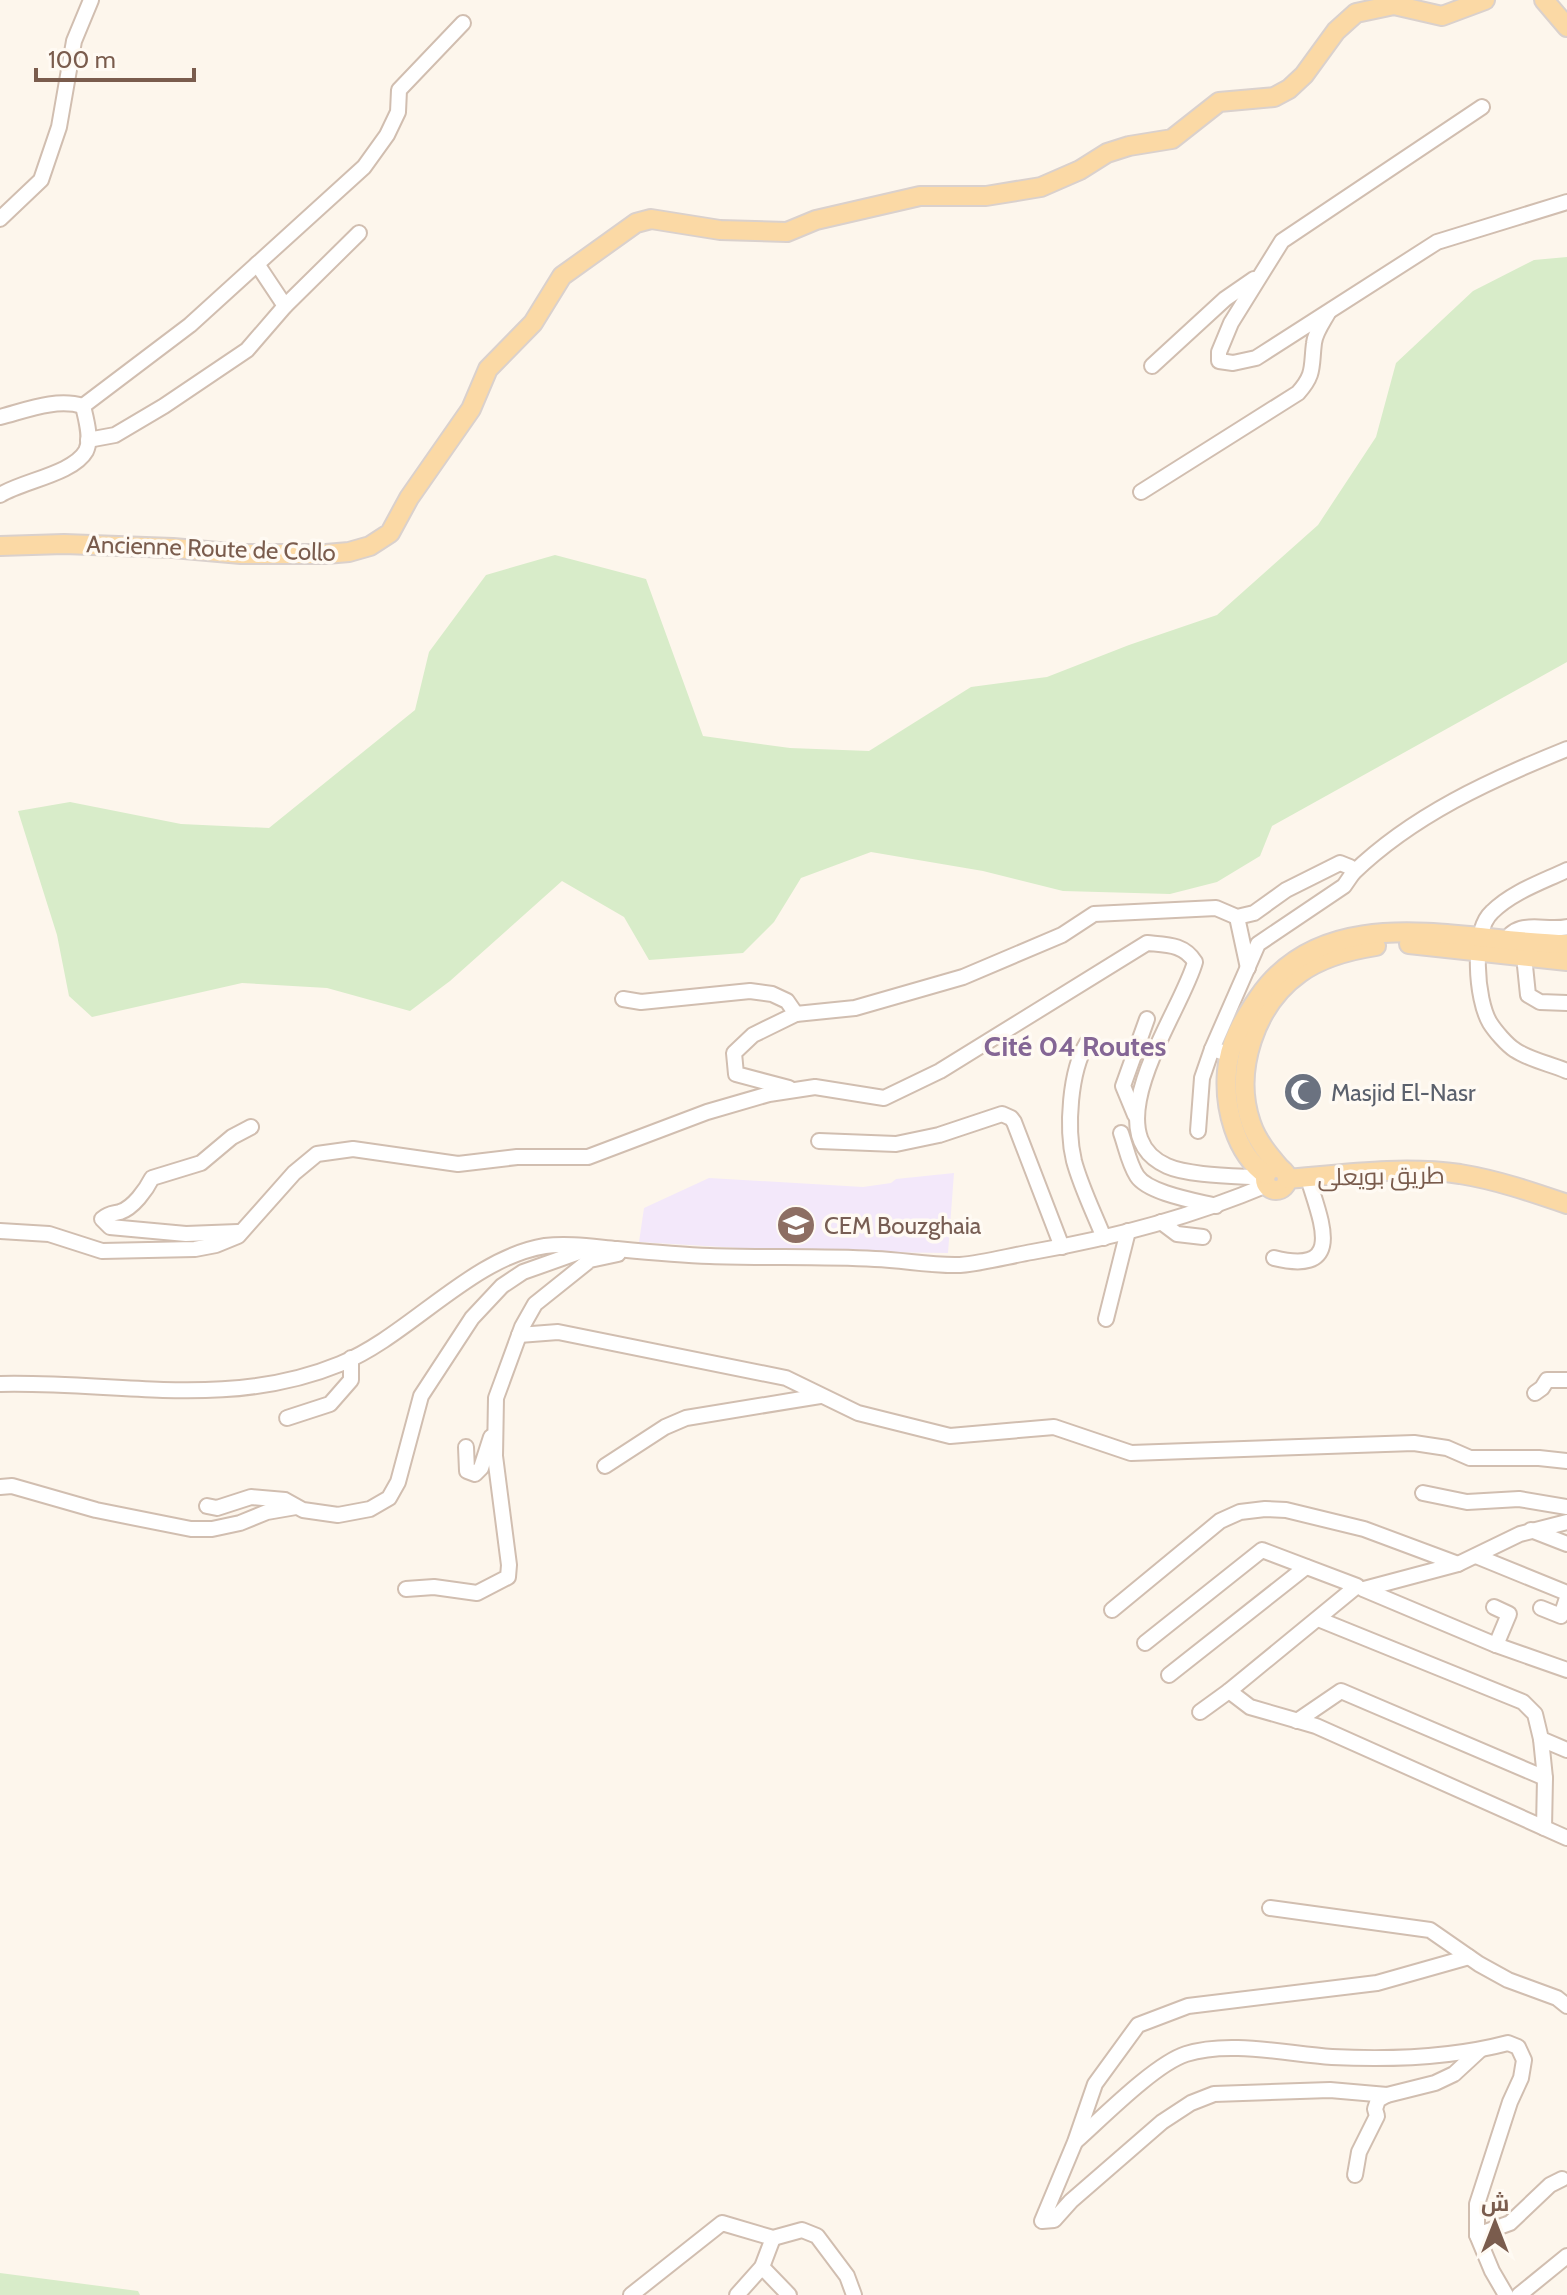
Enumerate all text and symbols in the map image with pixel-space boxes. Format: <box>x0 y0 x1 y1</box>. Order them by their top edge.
scale bar <box>36 32 194 82</box>
text: 100 m <box>48 45 116 74</box>
street label: Ancienne Route de Collo <box>86 529 336 567</box>
district label: Cité 04 Routes <box>984 1029 1166 1063</box>
mosque icon: Masjid El-Nasr <box>1282 1071 1324 1113</box>
place label: Masjid El-Nasr <box>1331 1078 1476 1107</box>
street label: طريق بويعلى <box>1317 1160 1445 1193</box>
school or university icon: CEM Bouzghaia <box>775 1204 817 1246</box>
place label: CEM Bouzghaia <box>824 1211 982 1240</box>
north arrow <box>1455 2183 1535 2263</box>
text: ش <box>1481 2190 1509 2217</box>

